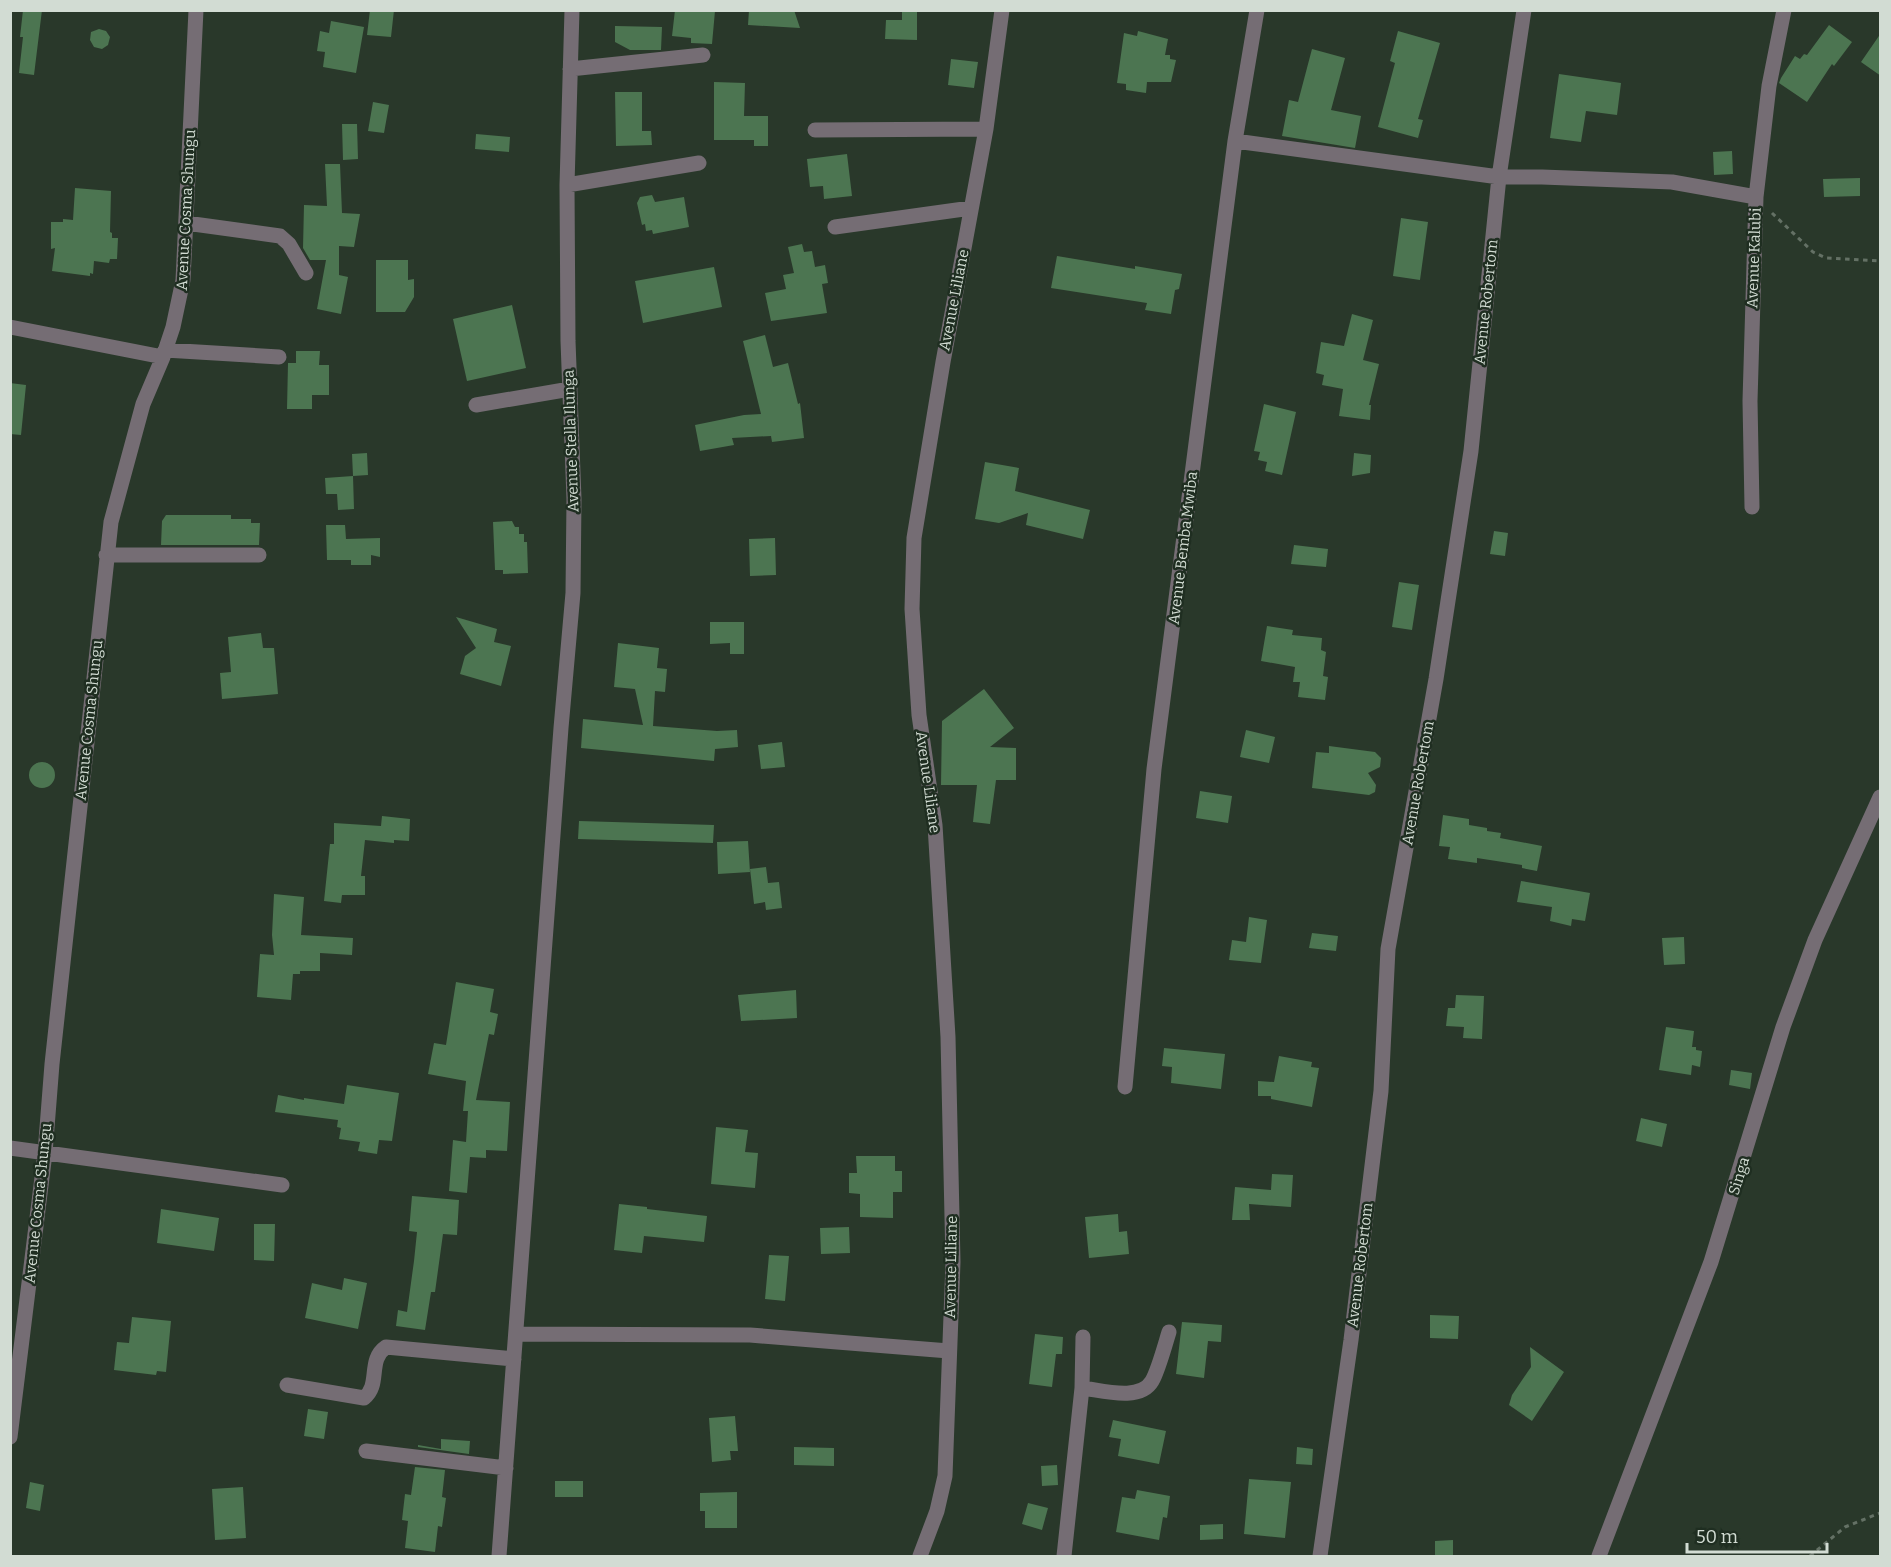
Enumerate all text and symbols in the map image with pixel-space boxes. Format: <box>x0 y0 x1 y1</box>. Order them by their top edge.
street label: Avenue Cosma Shungu <box>173 129 199 291</box>
street label: Avenue Kalubi <box>1743 207 1765 309</box>
street label: Avenue Robertom <box>1470 238 1502 365</box>
street label: Avenue Liliane <box>935 248 973 352</box>
street label: Avenue Stella Ilunga <box>560 370 582 512</box>
street label: Avenue Bemba Mwiba <box>1165 471 1201 625</box>
street label: Avenue Cosma Shungu <box>72 639 106 801</box>
street label: Avenue Robertom <box>1398 719 1438 846</box>
street label: Avenue Liliane <box>912 730 944 834</box>
street label: Avenue Cosma Shungu <box>21 1122 55 1284</box>
street label: Singa <box>1725 1155 1753 1197</box>
street label: Avenue Robertom <box>1343 1201 1377 1328</box>
street label: Avenue Liliane <box>941 1215 961 1319</box>
scale bar <box>1687 1516 1826 1554</box>
text: 50 m <box>1696 1526 1738 1548</box>

